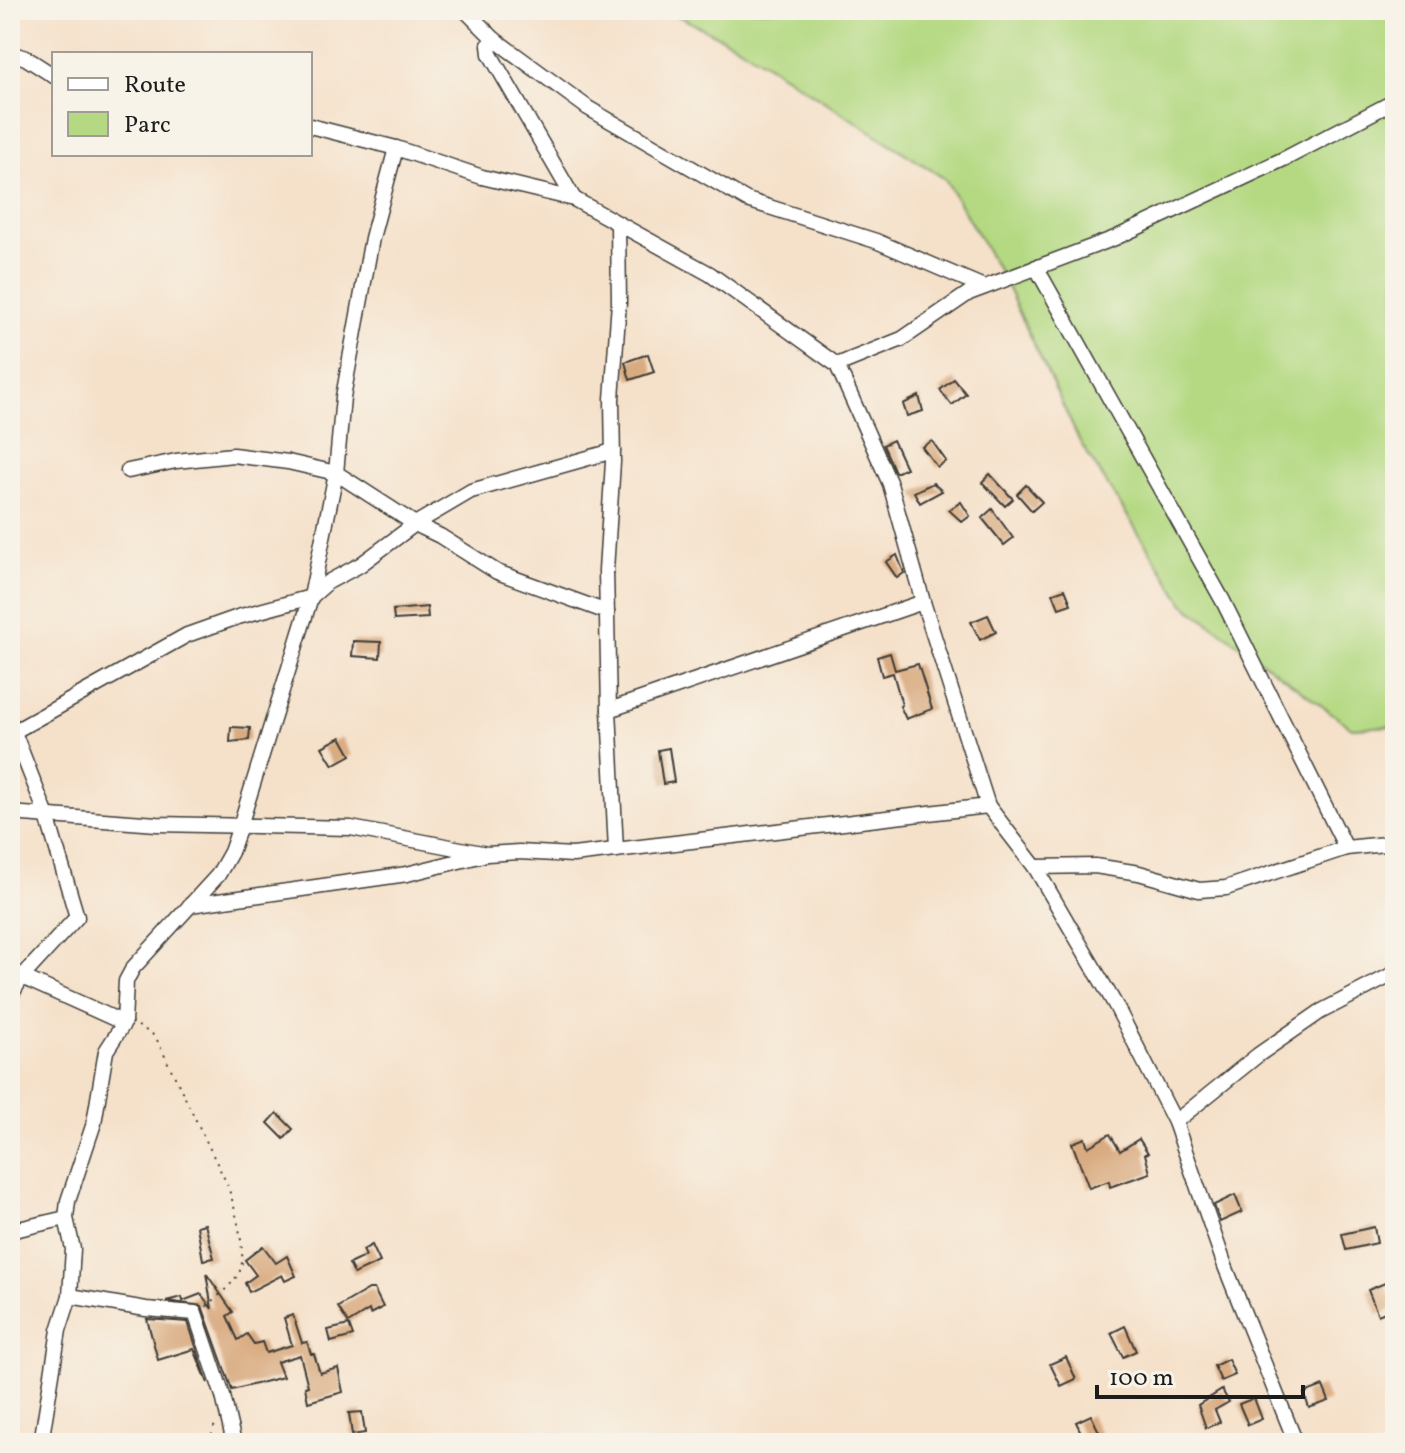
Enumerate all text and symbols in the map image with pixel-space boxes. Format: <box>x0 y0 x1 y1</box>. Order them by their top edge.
legend <box>52 52 312 156</box>
text: Route <box>124 69 186 103</box>
text: Parc <box>124 109 171 143</box>
scale bar <box>1097 1349 1303 1399</box>
text: 100 m <box>1109 1362 1174 1396</box>

